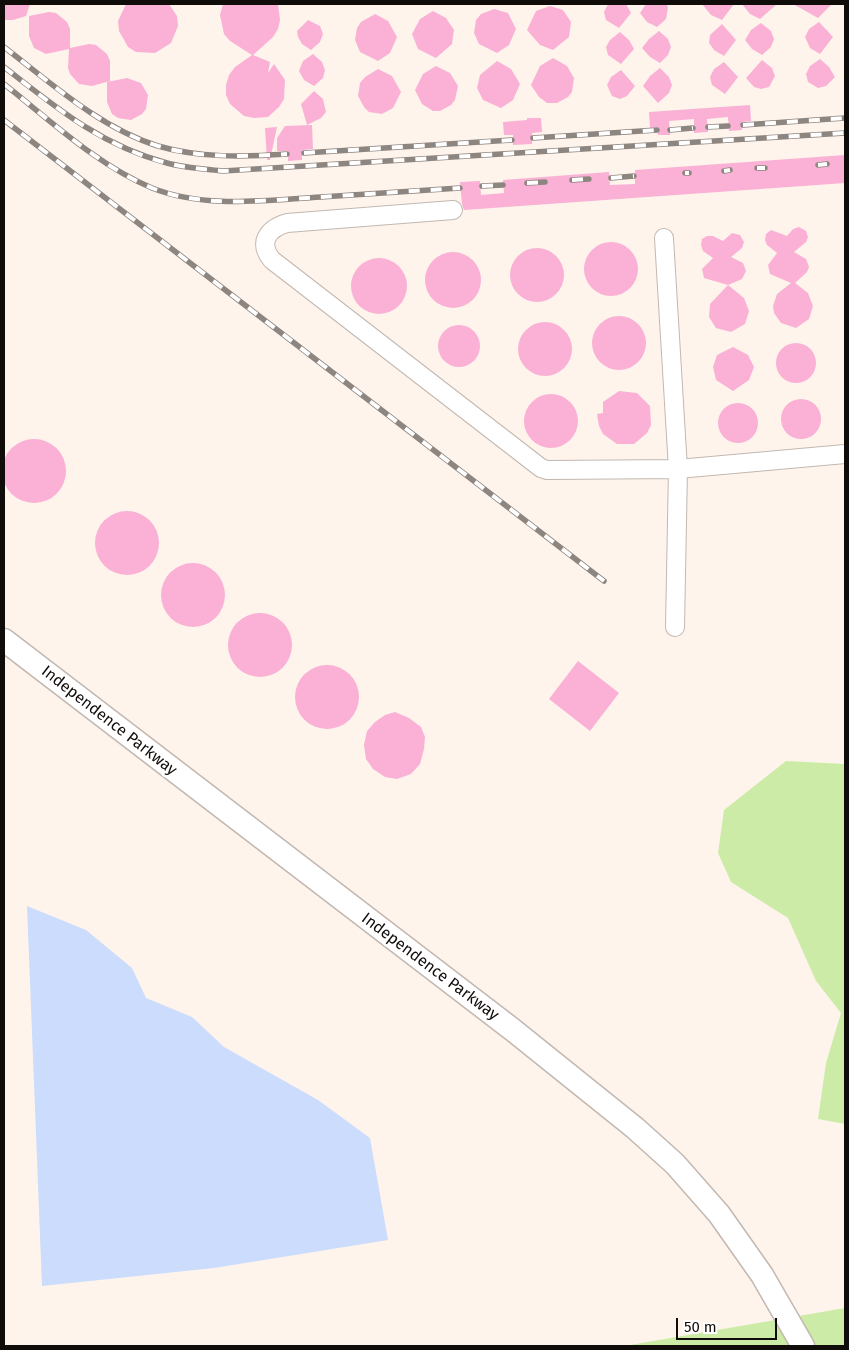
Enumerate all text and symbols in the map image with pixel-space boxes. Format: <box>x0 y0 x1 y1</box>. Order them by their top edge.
street label: Independence Parkway <box>37 662 181 780</box>
street label: Independence Parkway <box>358 909 502 1025</box>
scale bar <box>679 1308 780 1340</box>
text: 50 m <box>684 1318 717 1336</box>

